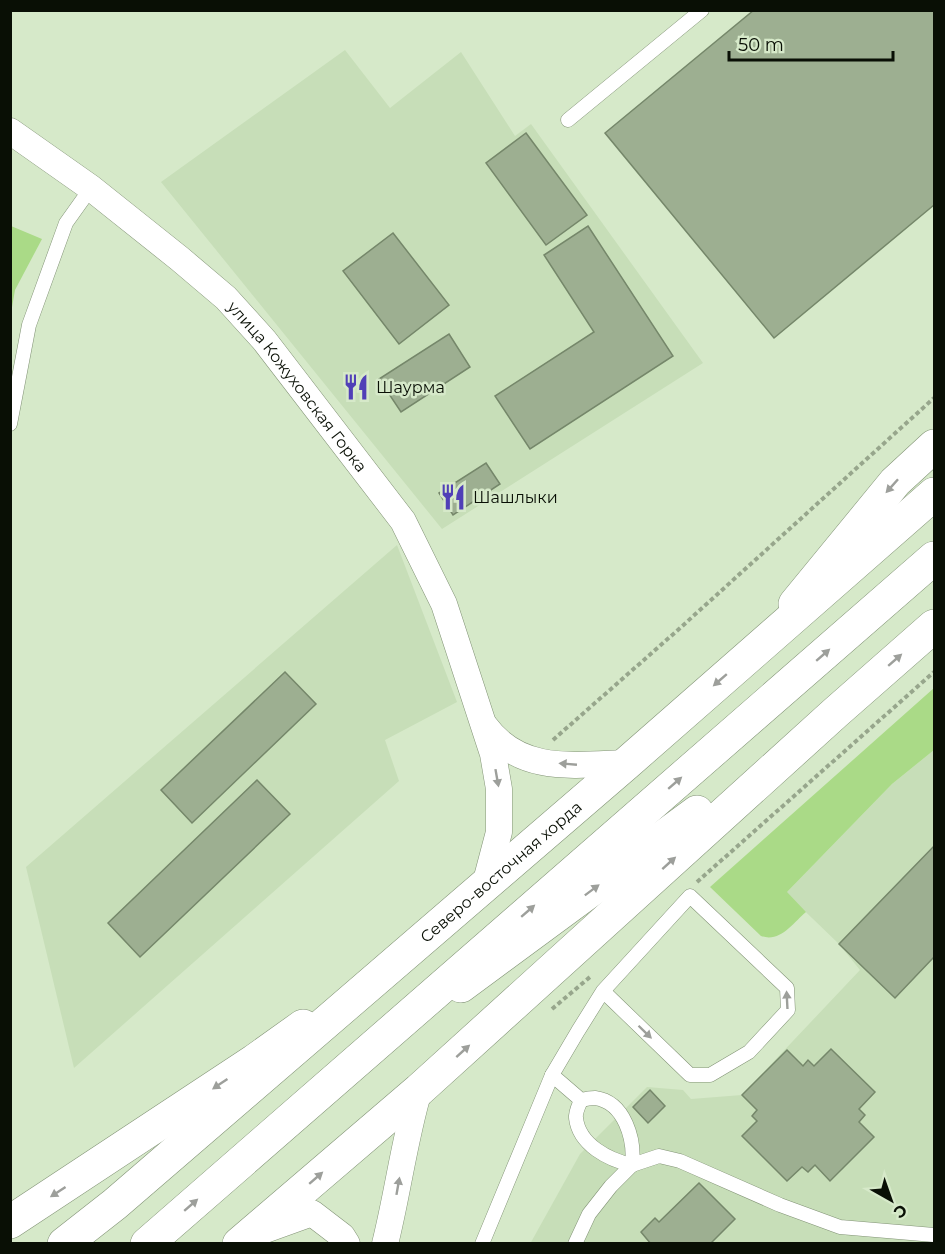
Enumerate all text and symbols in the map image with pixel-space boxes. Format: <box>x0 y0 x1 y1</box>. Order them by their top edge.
scale bar <box>729 24 892 62</box>
text: 50 m <box>738 34 784 56</box>
street label: улица Кожуховская Горка <box>223 297 371 476</box>
restaurant icon: Шаурма <box>341 372 371 402</box>
place label: Шаурма <box>376 378 445 397</box>
one-way arrow <box>886 478 899 493</box>
restaurant icon: Шашлыки <box>438 482 468 512</box>
place label: Шашлыки <box>473 488 558 507</box>
one-way arrow <box>815 648 830 662</box>
one-way arrow <box>887 654 903 667</box>
one-way arrow <box>713 673 728 687</box>
one-way arrow <box>559 760 578 769</box>
one-way arrow <box>493 768 502 787</box>
one-way arrow <box>667 777 682 790</box>
street label: Северо-восточная хорда <box>417 797 586 947</box>
one-way arrow <box>661 857 676 870</box>
one-way arrow <box>585 885 600 897</box>
one-way arrow <box>520 905 535 918</box>
one-way arrow <box>783 991 792 1010</box>
one-way arrow <box>638 1024 652 1038</box>
one-way arrow <box>455 1044 470 1058</box>
one-way arrow <box>212 1078 228 1089</box>
north arrow <box>861 1170 921 1230</box>
one-way arrow <box>308 1172 324 1185</box>
one-way arrow <box>393 1177 402 1196</box>
one-way arrow <box>50 1186 66 1198</box>
one-way arrow <box>184 1198 199 1212</box>
text: С <box>889 1200 911 1222</box>

